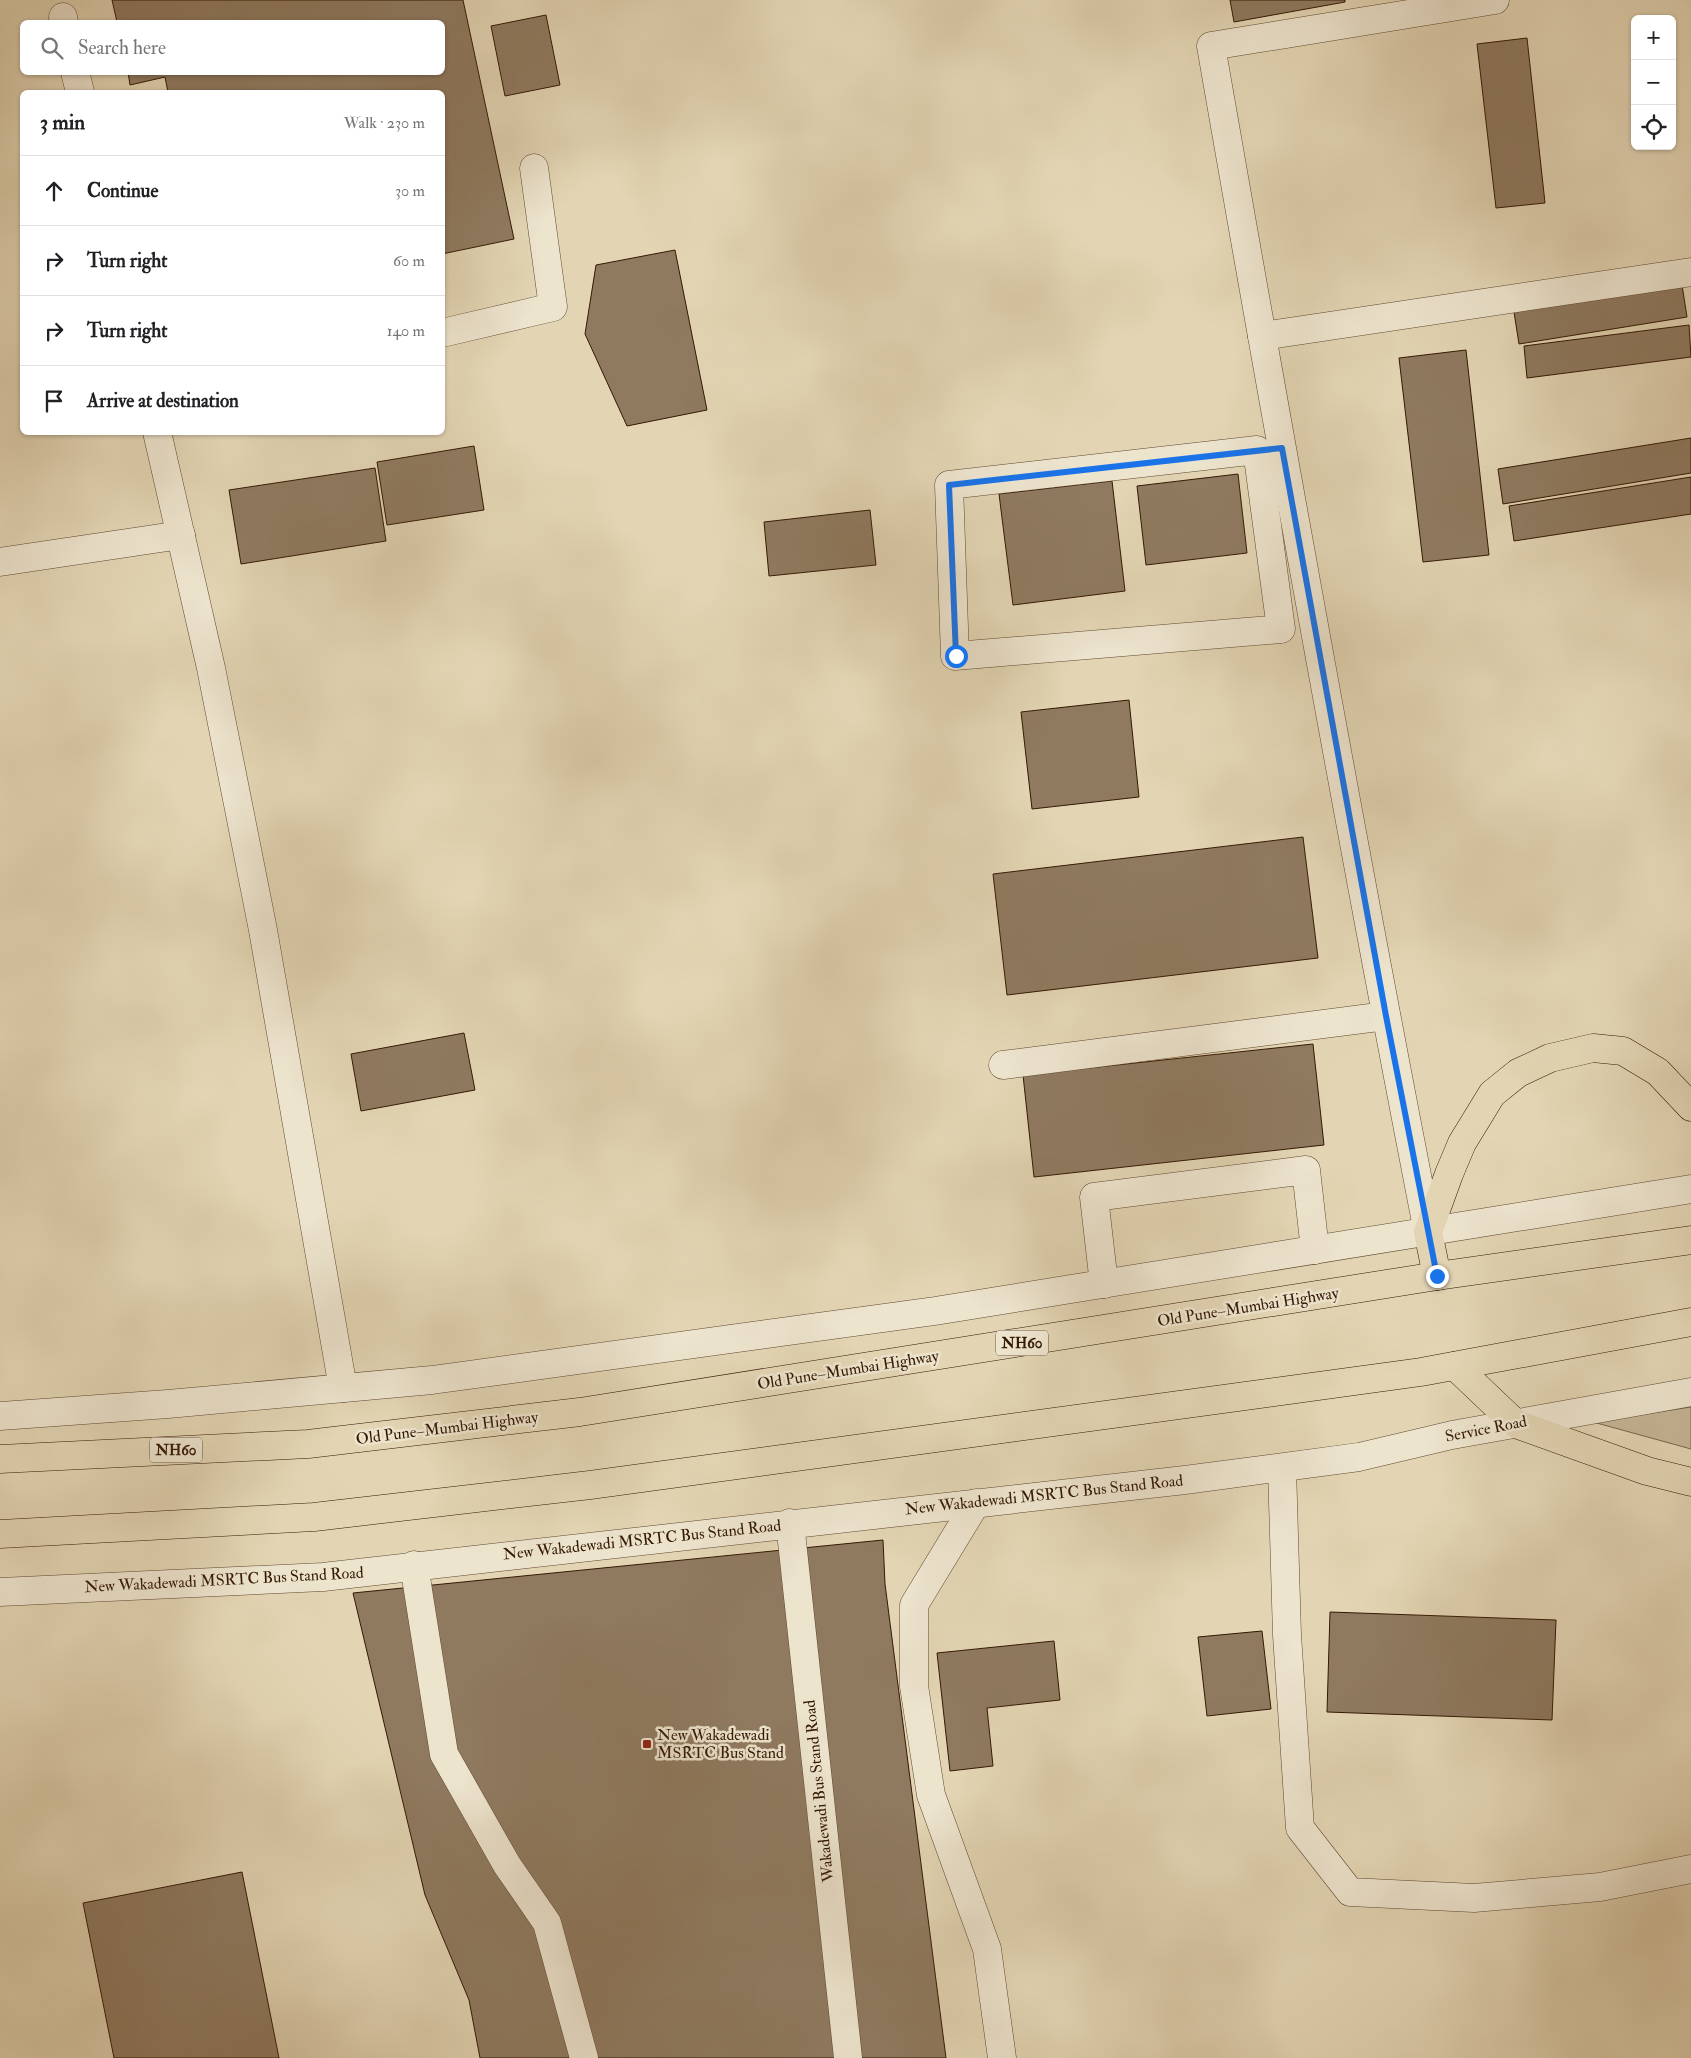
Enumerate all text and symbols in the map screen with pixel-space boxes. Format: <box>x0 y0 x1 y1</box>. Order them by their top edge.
map controls <box>1631 15 1676 150</box>
button: + <box>1631 15 1676 60</box>
search box <box>20 20 445 75</box>
icon: search <box>38 34 66 62</box>
text: Search here <box>78 36 166 60</box>
button: − <box>1631 60 1676 105</box>
button: locate <box>1631 105 1676 150</box>
text: 3 min <box>40 109 85 136</box>
text: Walk · 230 m <box>344 113 425 133</box>
icon: ahead <box>40 177 68 205</box>
text: Continue <box>87 179 158 203</box>
text: 30 m <box>395 181 425 201</box>
icon: right <box>40 247 68 275</box>
text: Turn right <box>87 249 167 273</box>
text: 60 m <box>393 251 425 271</box>
icon: right <box>40 317 68 345</box>
text: Turn right <box>87 319 167 343</box>
text: 140 m <box>387 321 425 341</box>
icon: arrive <box>40 387 68 415</box>
text: Arrive at destination <box>87 389 239 413</box>
route start <box>945 645 968 668</box>
route end <box>1426 1265 1449 1288</box>
street label: Old Pune–Mumbai Highway <box>1156 1283 1341 1331</box>
road number: NH60 <box>996 1330 1048 1356</box>
street label: Old Pune–Mumbai Highway <box>756 1346 941 1394</box>
street label: Old Pune–Mumbai Highway <box>355 1407 540 1449</box>
street label: Service Road <box>1443 1411 1529 1447</box>
road number: NH60 <box>150 1438 202 1462</box>
street label: New Wakadewadi MSRTC Bus Stand Road <box>904 1470 1184 1520</box>
street label: New Wakadewadi MSRTC Bus Stand Road <box>502 1515 782 1565</box>
street label: New Wakadewadi MSRTC Bus Stand Road <box>84 1563 364 1597</box>
street label: Wakadewadi Bus Stand Road <box>799 1699 839 1884</box>
place label: New Wakadewadi MSRTC Bus Stand <box>657 1725 784 1763</box>
marker: New Wakadewadi MSRTC Bus Stand <box>641 1738 653 1750</box>

